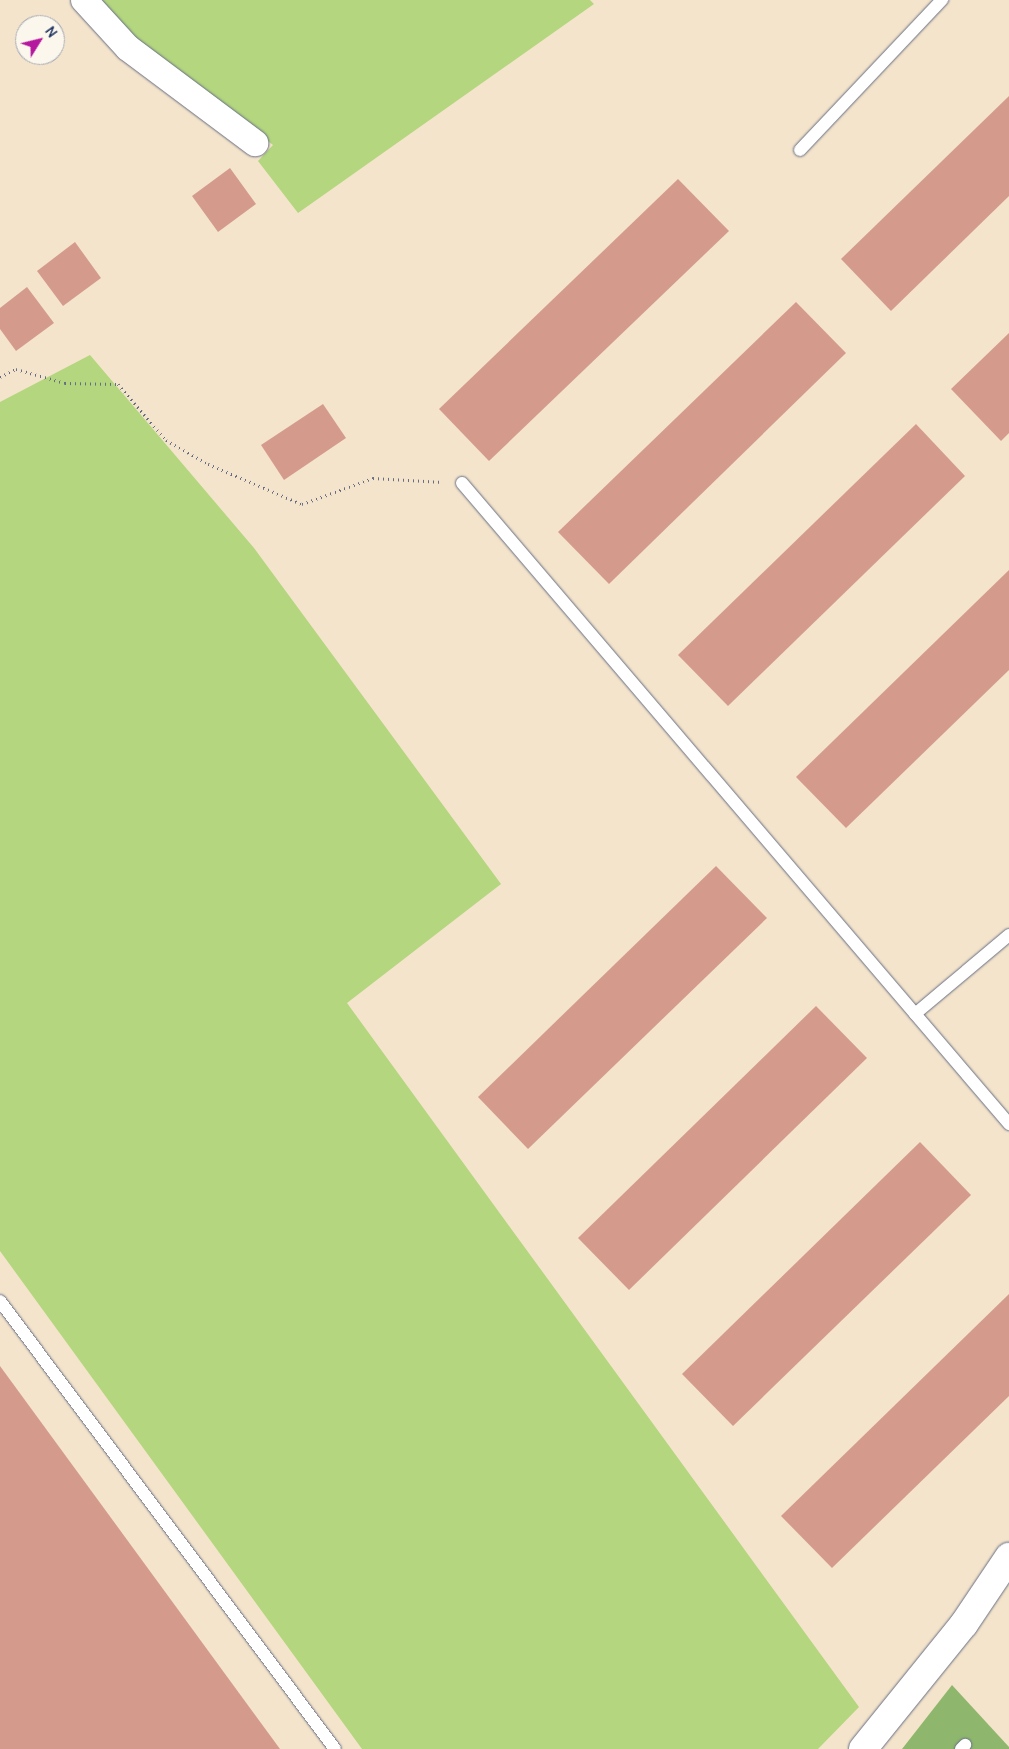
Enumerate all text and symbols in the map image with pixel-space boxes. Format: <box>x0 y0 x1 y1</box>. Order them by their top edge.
north arrow <box>15 15 65 65</box>
text: N <box>41 23 61 41</box>

